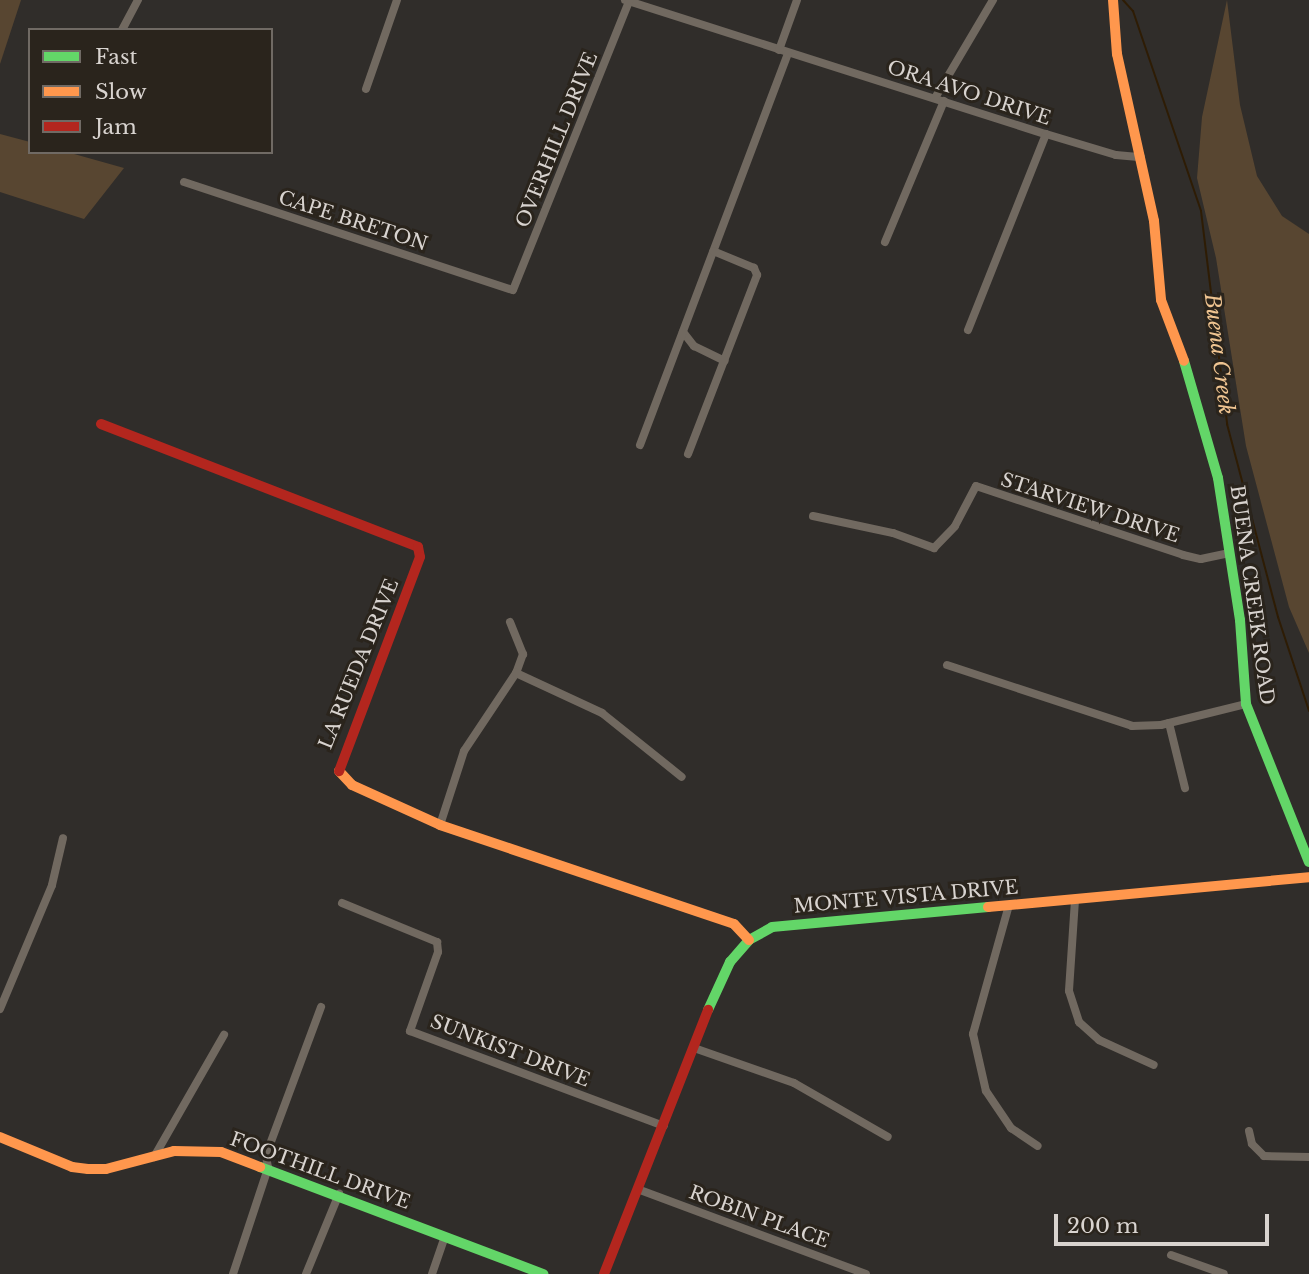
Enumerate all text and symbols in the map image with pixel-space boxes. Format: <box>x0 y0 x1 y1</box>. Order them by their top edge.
legend <box>28 28 273 154</box>
text: Fast <box>95 44 137 70</box>
street label: OVERHILL DRIVE <box>511 49 603 231</box>
street label: ORA AVO DRIVE <box>884 56 1054 130</box>
text: Slow <box>95 79 147 105</box>
text: Jam <box>95 114 137 140</box>
street label: CAPE BRETON <box>276 186 430 256</box>
water label: Buena Creek <box>1199 292 1239 416</box>
street label: STARVIEW DRIVE <box>997 468 1183 548</box>
street label: BUENA CREEK ROAD <box>1225 483 1279 707</box>
street label: LA RUEDA DRIVE <box>314 575 404 753</box>
street label: MONTE VISTA DRIVE <box>792 876 1020 918</box>
street label: SUNKIST DRIVE <box>427 1010 593 1092</box>
street label: FOOTHILL DRIVE <box>227 1128 413 1214</box>
street label: ROBIN PLACE <box>686 1181 832 1253</box>
scale bar <box>1057 1200 1272 1244</box>
text: 200 m <box>1067 1213 1138 1239</box>

